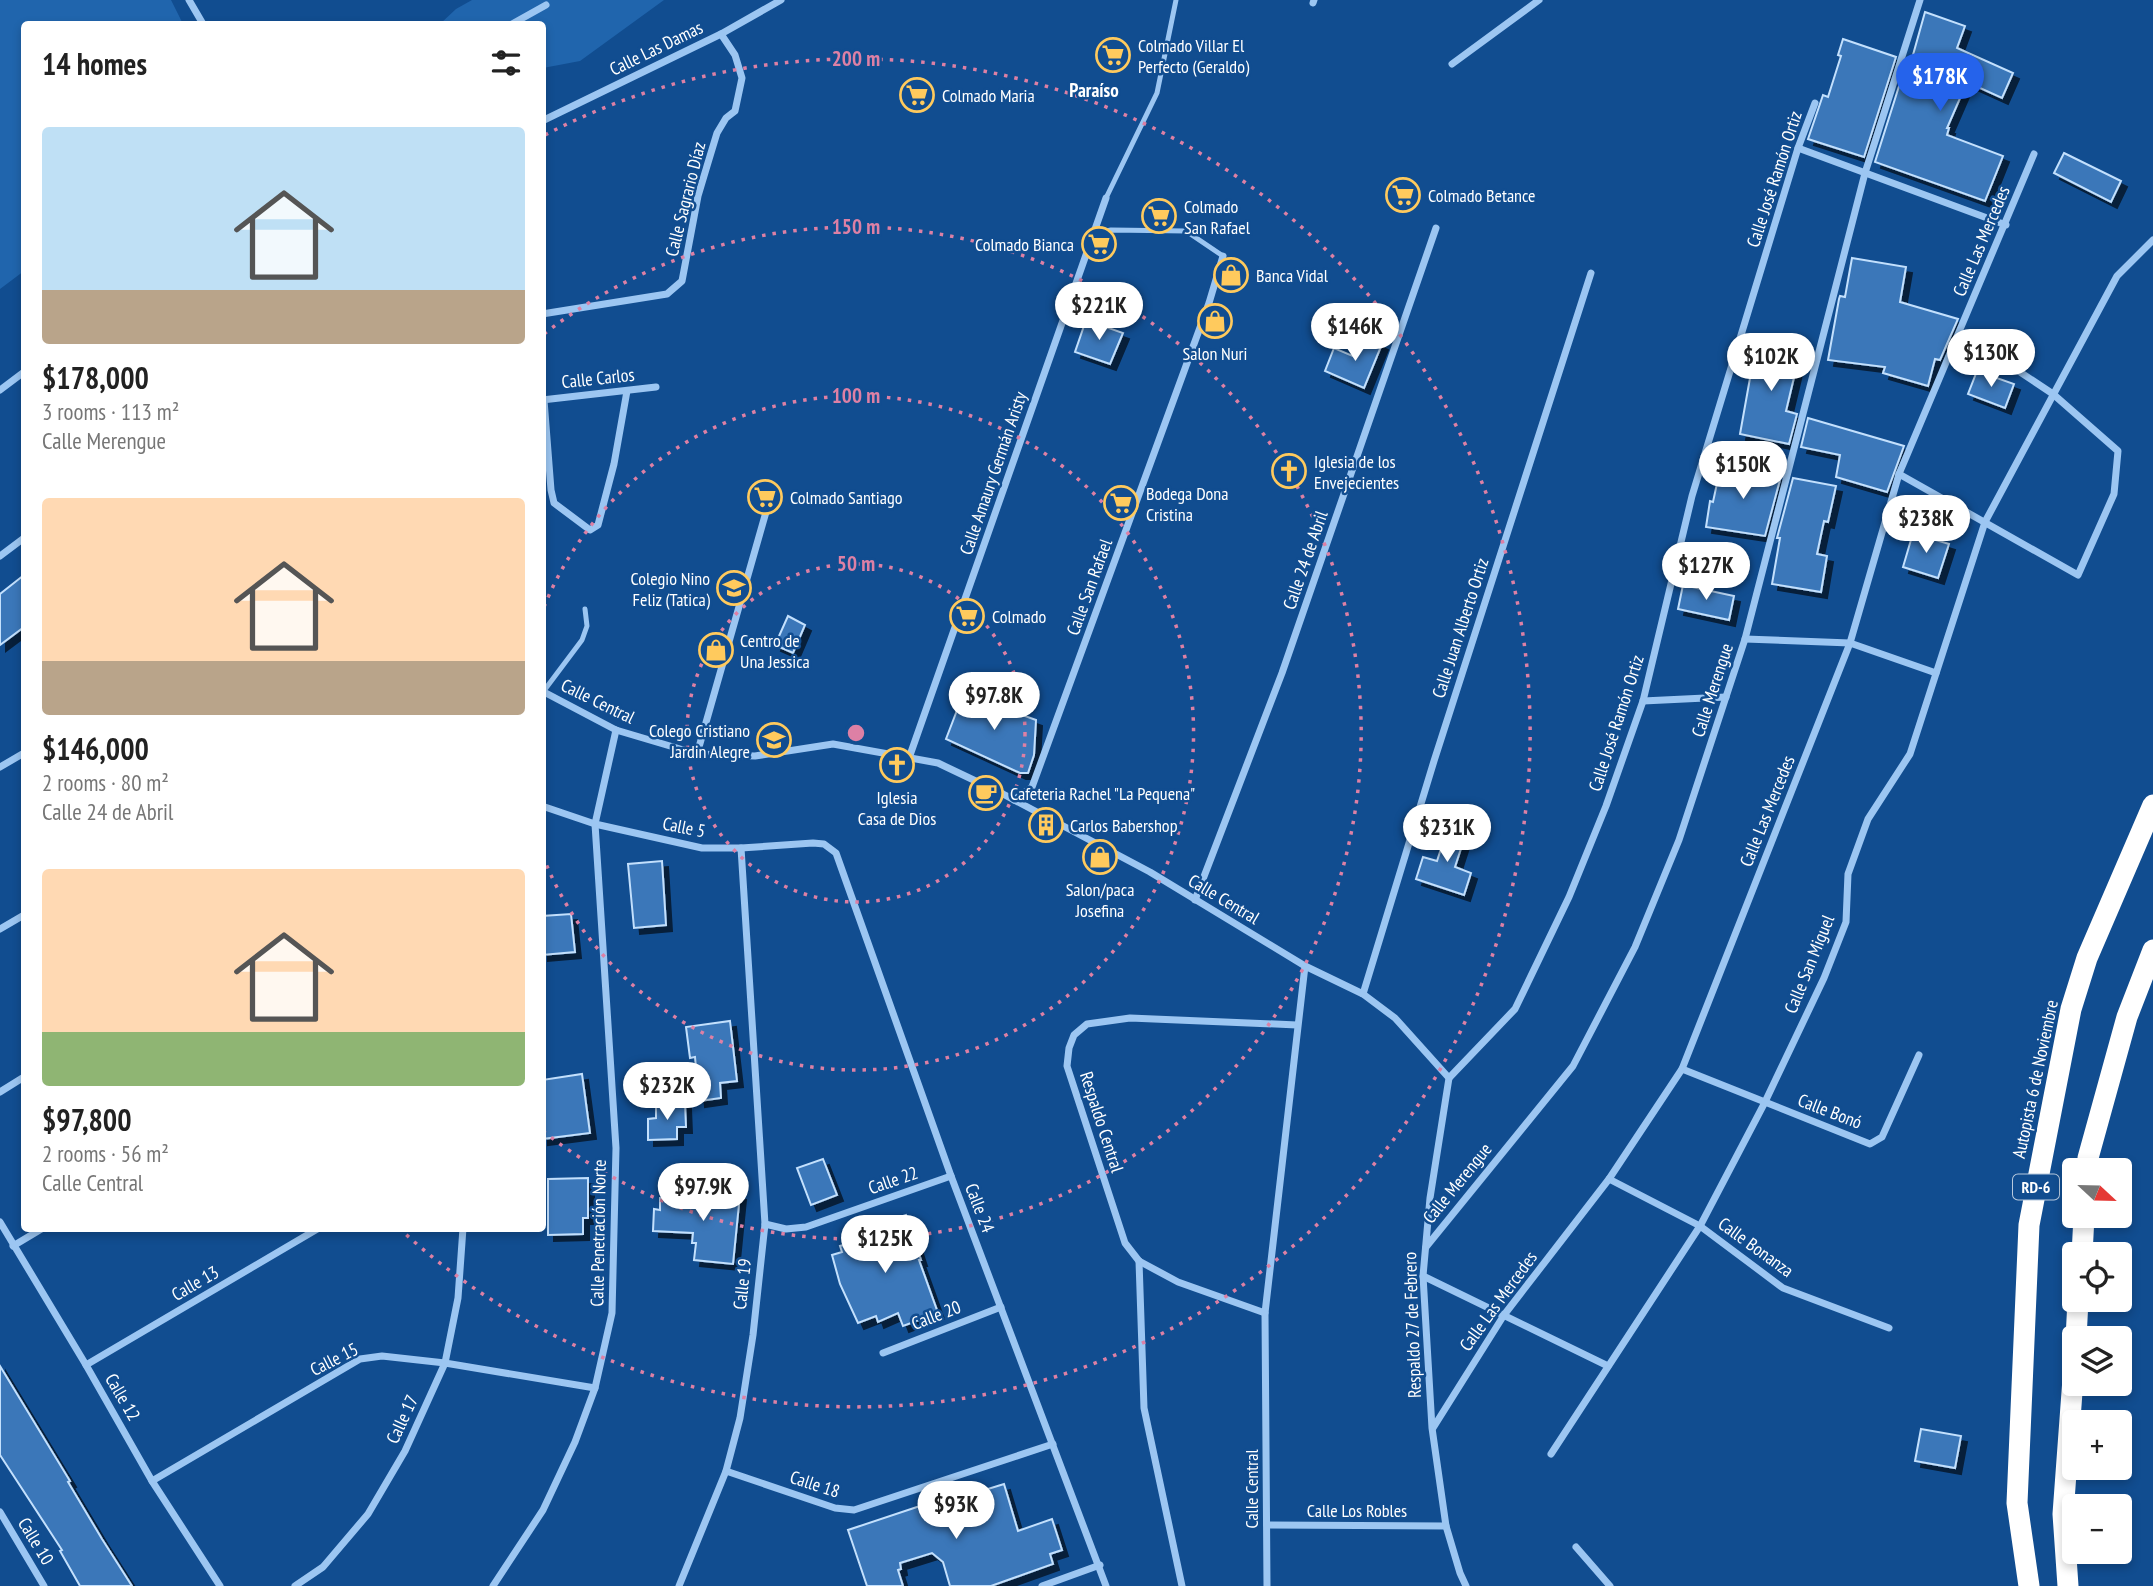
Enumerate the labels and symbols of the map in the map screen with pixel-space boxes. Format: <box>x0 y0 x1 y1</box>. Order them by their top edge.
street label: Calle Las Damas <box>606 16 706 80</box>
place label: Colmado Villar El Perfecto (Geraldo) <box>1138 34 1250 78</box>
supermarket icon: Colmado Villar El Perfecto (Geraldo) <box>1094 36 1132 74</box>
text: 200 m <box>832 45 880 72</box>
pin: $178K <box>1891 54 1989 113</box>
supermarket icon: Colmado Maria <box>898 76 936 114</box>
district label: Paraíso <box>1069 78 1119 102</box>
place label: Colmado Maria <box>942 84 1035 107</box>
street label: Calle José Ramón Ortiz <box>1741 108 1807 250</box>
street label: Calle Sagrario Díaz <box>660 139 710 259</box>
supermarket icon: Colmado Betance <box>1384 176 1422 214</box>
street label: Calle Las Mercedes <box>1947 182 2015 300</box>
place label: Colmado Betance <box>1428 184 1536 207</box>
place label: Colmado San Rafael <box>1184 195 1251 239</box>
supermarket icon: Colmado San Rafael <box>1140 197 1178 235</box>
text: 150 m <box>832 213 880 240</box>
supermarket icon: Colmado Bianca <box>1080 225 1118 263</box>
place label: Colmado Bianca <box>975 233 1074 256</box>
shop icon: Banca Vidal <box>1212 256 1250 294</box>
place label: Banca Vidal <box>1256 264 1329 287</box>
pin: $221K <box>1050 282 1148 342</box>
shop icon: Salon Nuri <box>1196 302 1234 340</box>
pin: $146K <box>1306 304 1404 363</box>
pin: $130K <box>1942 330 2040 389</box>
pin: $102K <box>1722 334 1820 393</box>
place label: Salon Nuri <box>1183 342 1247 365</box>
street label: Calle Carlos <box>560 363 636 393</box>
text: 100 m <box>832 382 880 409</box>
street label: Calle Amaury Germán Aristy <box>954 388 1032 558</box>
pin: $150K <box>1694 442 1792 501</box>
place label: Iglesia de los Envejecientes <box>1314 450 1399 494</box>
church icon: Iglesia de los Envejecientes <box>1270 452 1308 490</box>
supermarket icon: Colmado Santiago <box>746 478 784 516</box>
place label: Bodega Dona Cristina <box>1146 482 1228 526</box>
supermarket icon: Bodega Dona Cristina <box>1102 484 1140 522</box>
place label: Colmado Santiago <box>790 486 903 509</box>
pin: $238K <box>1877 496 1975 555</box>
street label: Calle 24 de Abril <box>1277 507 1333 612</box>
street label: Calle San Rafael <box>1061 535 1117 638</box>
pin: $127K <box>1657 542 1755 602</box>
text: 50 m <box>837 550 875 577</box>
street label: Calle Juan Alberto Ortiz <box>1427 555 1493 701</box>
place label: Colegio Nino Feliz (Tatica) <box>630 567 711 611</box>
school or university icon: Colegio Nino Feliz (Tatica) <box>715 569 753 607</box>
supermarket icon: Colmado <box>948 597 986 635</box>
place label: Colmado <box>992 605 1046 628</box>
place label: Centro de Una Jessica <box>740 629 810 673</box>
shop icon: Centro de Una Jessica <box>697 631 735 669</box>
street label: Calle Merengue <box>1686 640 1738 740</box>
street label: Calle José Ramón Ortiz <box>1583 652 1649 794</box>
pin: $97.8K <box>937 672 1051 732</box>
street label: Calle Central <box>557 673 639 729</box>
place label: Colego Cristiano Jardin Alegre <box>649 719 750 763</box>
school or university icon: Colego Cristiano Jardin Alegre <box>755 721 793 759</box>
centre of rings <box>844 721 868 745</box>
church icon: Iglesia Casa de Dios <box>878 746 916 784</box>
street label: Calle Las Mercedes <box>1734 752 1800 870</box>
cafe icon: Cafeteria Rachel "La Pequena" <box>967 774 1005 812</box>
place label: Cafeteria Rachel "La Pequena" <box>1010 782 1195 805</box>
place label: Iglesia Casa de Dios <box>858 786 936 830</box>
pin: $231K <box>1398 804 1496 864</box>
building icon: Carlos Babershop <box>1027 806 1065 844</box>
street label: Calle 5 <box>661 812 707 842</box>
place label: Carlos Babershop <box>1070 814 1178 837</box>
shop icon: Salon/paca Josefina <box>1081 838 1119 876</box>
street label: Calle Central <box>1184 869 1265 930</box>
place label: Salon/paca Josefina <box>1066 878 1134 922</box>
street label: Calle San Miguel <box>1779 911 1839 1017</box>
street label: Autopista 6 de Noviembre <box>2007 998 2063 1160</box>
pin: $232K <box>618 1062 716 1122</box>
street label: Respaldo Central <box>1075 1069 1129 1176</box>
street label: Calle Bonó <box>1795 1088 1866 1134</box>
street label: Calle Merengue <box>1418 1138 1496 1228</box>
north arrow <box>2062 1158 2132 1228</box>
street label: Calle Penetración Norte <box>585 1159 611 1307</box>
street label: Calle 22 <box>865 1161 921 1199</box>
pin: $97.9K <box>646 1164 760 1223</box>
road number: RD-6 <box>2013 1175 2059 1200</box>
street label: Calle 24 <box>960 1180 1000 1236</box>
street label: Calle Bonanza <box>1714 1212 1798 1282</box>
pin: $125K <box>836 1216 934 1275</box>
street label: Calle Las Mercedes <box>1454 1247 1542 1355</box>
street label: Respaldo 27 de Febrero <box>1398 1251 1426 1398</box>
street label: Calle 19 <box>728 1257 756 1311</box>
street label: Calle 13 <box>167 1260 223 1306</box>
street label: Calle 20 <box>908 1295 964 1335</box>
street label: Calle 15 <box>306 1337 362 1381</box>
street label: Calle 12 <box>100 1369 146 1425</box>
street label: Calle 17 <box>381 1391 423 1447</box>
street label: Calle Central <box>1240 1449 1263 1529</box>
street label: Calle 18 <box>787 1465 843 1503</box>
pin: $93K <box>915 1482 997 1541</box>
street label: Calle Los Robles <box>1307 1499 1407 1522</box>
street label: Calle 10 <box>13 1513 59 1569</box>

